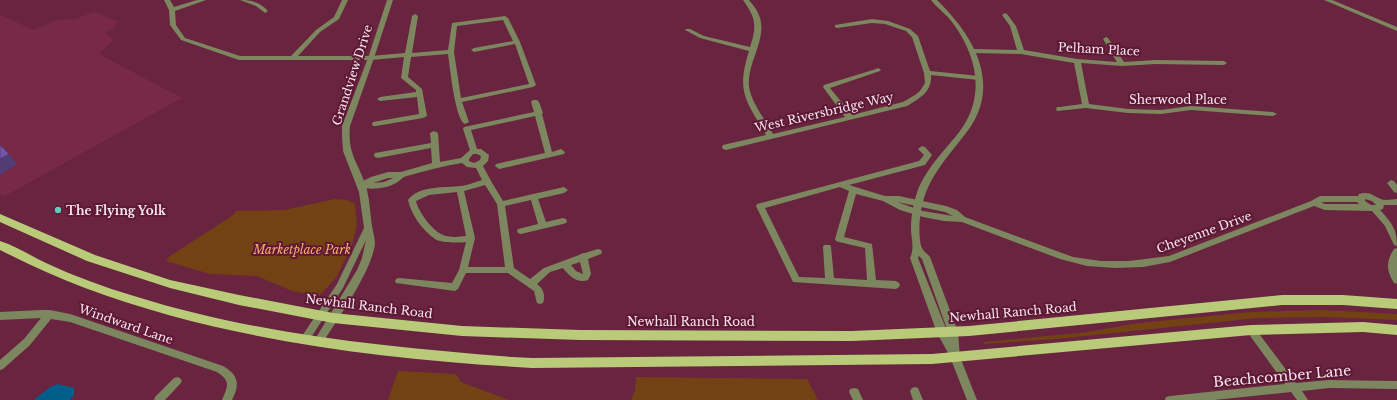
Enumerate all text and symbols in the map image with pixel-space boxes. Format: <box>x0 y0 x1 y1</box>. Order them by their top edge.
street label: Grandview Drive <box>329 23 375 127</box>
street label: Pelham Place <box>1058 39 1140 59</box>
street label: West Riversbridge Way <box>752 89 895 135</box>
street label: Sherwood Place <box>1129 92 1227 107</box>
place label: The Flying Yolk <box>66 203 167 218</box>
marker: The Flying Yolk <box>53 205 63 215</box>
street label: Cheyenne Drive <box>1154 208 1254 256</box>
park label: Marketplace Park <box>252 242 351 257</box>
street label: Newhall Ranch Road <box>305 291 433 321</box>
street label: Newhall Ranch Road <box>949 299 1077 325</box>
street label: Windward Lane <box>76 300 175 347</box>
street label: Newhall Ranch Road <box>627 314 755 329</box>
street label: Beachcomber Lane <box>1212 361 1352 391</box>

